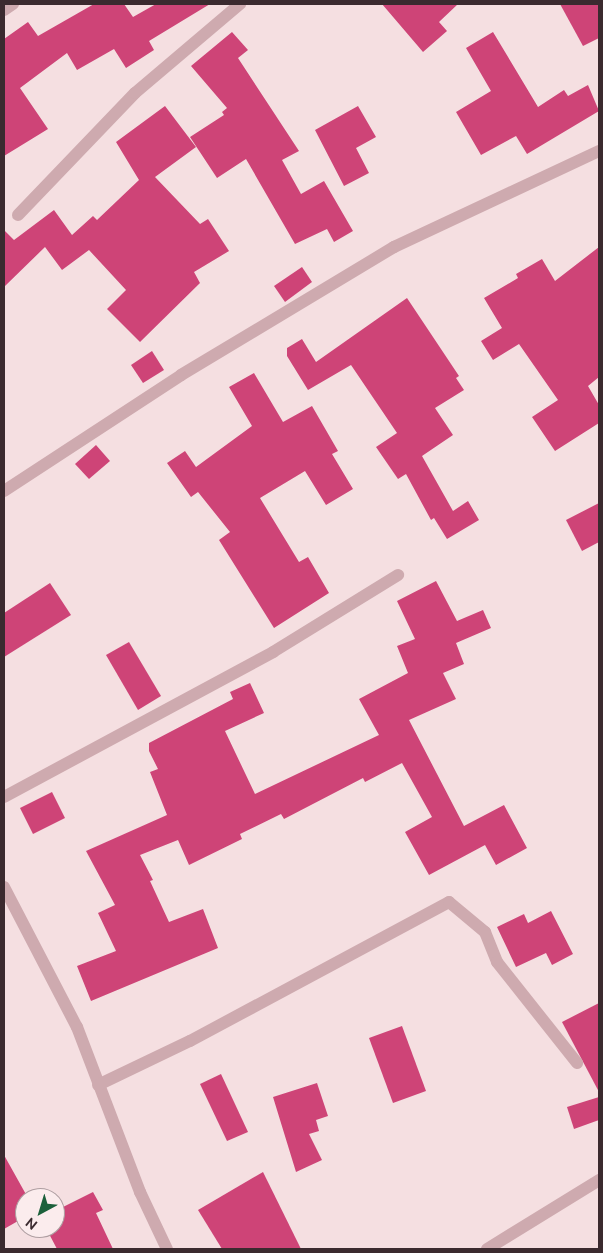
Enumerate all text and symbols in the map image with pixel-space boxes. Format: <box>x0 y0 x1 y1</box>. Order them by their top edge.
north arrow <box>15 1188 65 1238</box>
text: N <box>22 1214 40 1233</box>

